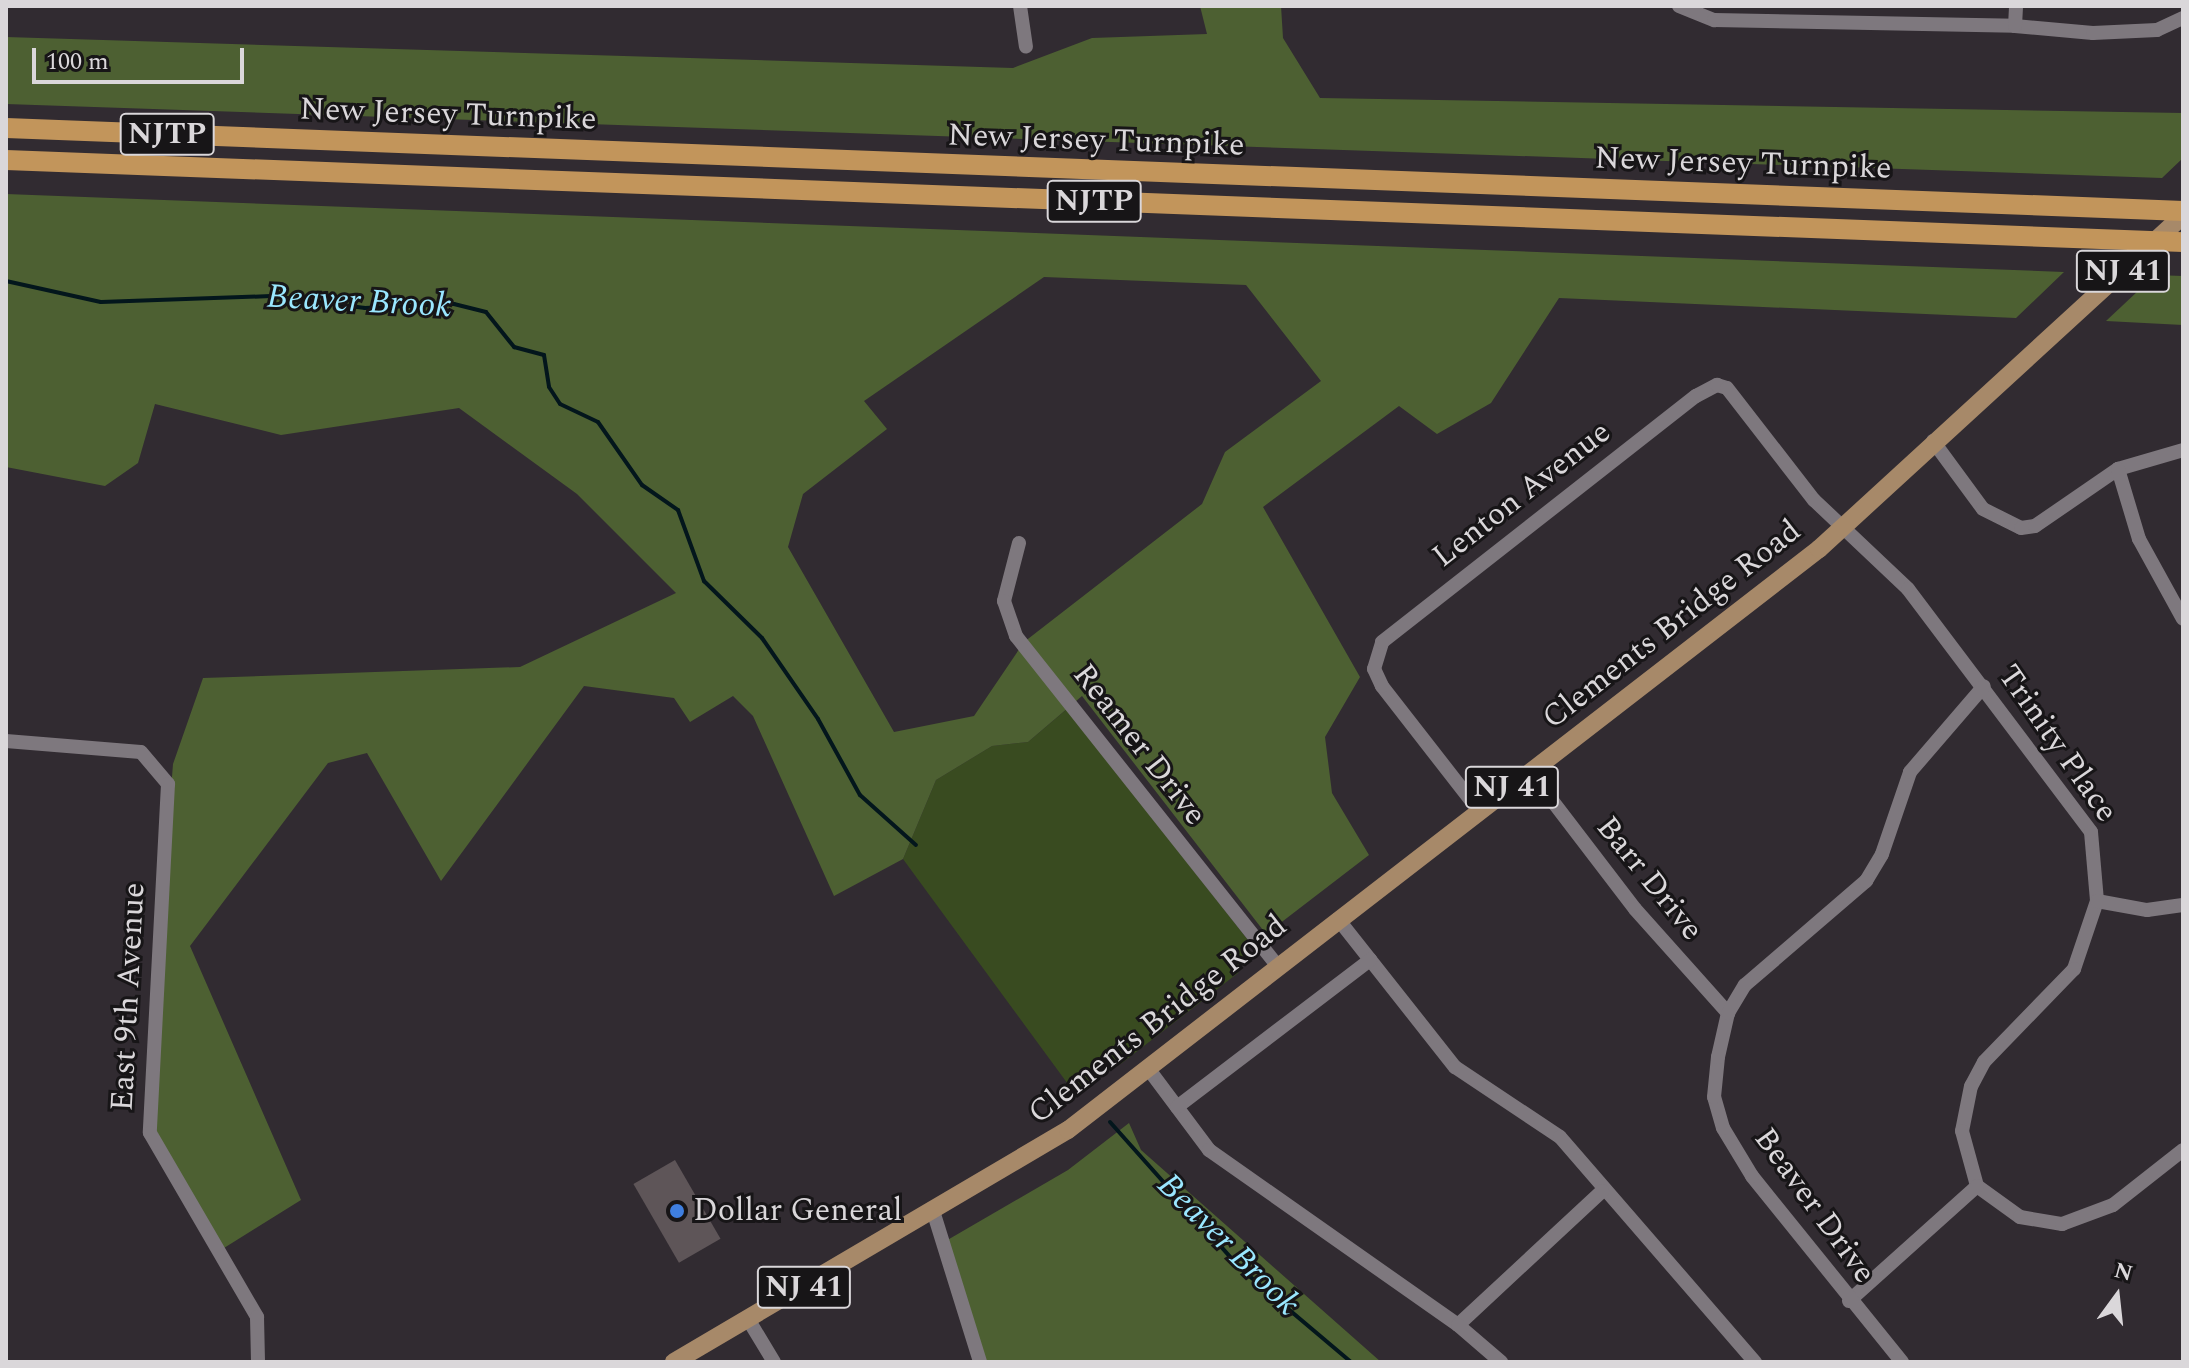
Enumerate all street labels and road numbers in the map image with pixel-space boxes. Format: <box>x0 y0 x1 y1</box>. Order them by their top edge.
street label: New Jersey Turnpike <box>299 91 597 139</box>
road number: NJTP <box>119 108 215 160</box>
street label: New Jersey Turnpike <box>947 117 1245 165</box>
street label: New Jersey Turnpike <box>1594 140 1892 188</box>
road number: NJTP <box>1046 175 1142 227</box>
road number: NJ 41 <box>2075 245 2171 297</box>
street label: Lenton Avenue <box>1425 414 1619 576</box>
street label: Clements Bridge Road <box>1535 512 1809 738</box>
street label: Reamer Drive <box>1064 657 1214 833</box>
street label: Trinity Place <box>1989 658 2125 830</box>
road number: NJ 41 <box>1464 761 1560 813</box>
street label: Barr Drive <box>1587 809 1711 949</box>
street label: East 9th Avenue <box>104 882 154 1112</box>
street label: Clements Bridge Road <box>1021 907 1295 1133</box>
street label: Beaver Drive <box>1745 1121 1883 1291</box>
road number: NJ 41 <box>756 1261 852 1313</box>

